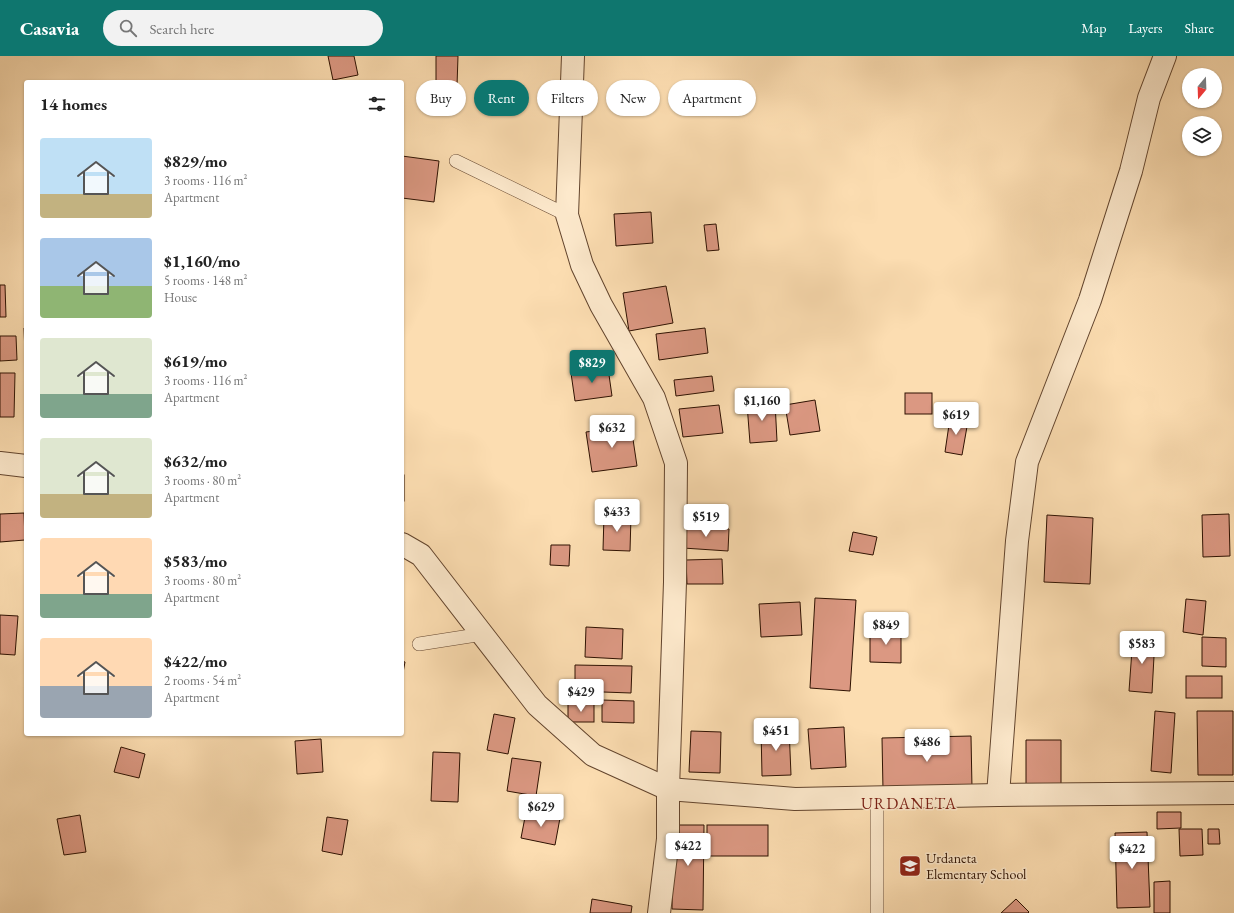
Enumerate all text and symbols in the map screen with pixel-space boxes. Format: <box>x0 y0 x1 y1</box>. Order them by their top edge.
search box <box>103 10 383 46</box>
text: Casavia <box>20 16 79 41</box>
icon: search <box>117 17 139 39</box>
text: Search here <box>149 19 214 38</box>
text: Map <box>1081 19 1106 37</box>
text: Layers <box>1128 19 1163 37</box>
text: Share <box>1185 19 1214 37</box>
north arrow <box>1182 68 1222 108</box>
map controls <box>1182 68 1222 156</box>
chip: Buy <box>416 80 466 116</box>
chip: Rent <box>474 80 529 116</box>
chip: Filters <box>537 80 598 116</box>
chip: New <box>606 80 660 116</box>
chip: Apartment <box>668 80 756 116</box>
text: 14 homes <box>40 93 107 115</box>
icon: filters <box>366 93 388 115</box>
button: layers <box>1182 116 1222 156</box>
text: $829/mo <box>164 150 227 172</box>
icon: home <box>72 154 120 202</box>
text: 3 rooms · 116 m² <box>164 172 248 189</box>
text: Apartment <box>164 189 219 206</box>
text: $1,160/mo <box>164 250 240 272</box>
icon: home <box>72 254 120 302</box>
text: 5 rooms · 148 m² <box>164 272 248 289</box>
text: House <box>164 289 197 306</box>
text: $619/mo <box>164 350 227 372</box>
pin: $829 <box>568 350 616 384</box>
icon: home <box>72 354 120 402</box>
text: $829 <box>579 354 605 371</box>
text: 3 rooms · 116 m² <box>164 372 248 389</box>
pin: $1,160 <box>729 388 795 422</box>
text: Apartment <box>164 389 219 406</box>
text: $1,160 <box>744 392 780 409</box>
pin: $619 <box>932 402 980 436</box>
text: $619 <box>943 406 969 423</box>
pin: $632 <box>588 415 636 449</box>
text: $632 <box>599 419 625 436</box>
text: $632/mo <box>164 450 227 472</box>
icon: home <box>72 454 120 502</box>
text: 3 rooms · 80 m² <box>164 472 241 489</box>
text: Apartment <box>164 489 219 506</box>
pin: $433 <box>593 499 641 533</box>
text: $433 <box>604 503 630 520</box>
pin: $519 <box>682 504 730 538</box>
text: $519 <box>693 508 719 525</box>
text: $583/mo <box>164 550 227 572</box>
icon: home <box>72 554 120 602</box>
text: 3 rooms · 80 m² <box>164 572 241 589</box>
text: Apartment <box>164 589 219 606</box>
pin: $849 <box>862 612 910 646</box>
text: $849 <box>873 616 899 633</box>
pin: $583 <box>1118 631 1166 665</box>
text: $583 <box>1129 635 1155 652</box>
text: $422/mo <box>164 650 227 672</box>
icon: home <box>72 654 120 702</box>
text: 2 rooms · 54 m² <box>164 672 241 689</box>
pin: $429 <box>557 679 605 713</box>
text: $429 <box>568 683 594 700</box>
text: Apartment <box>164 689 219 706</box>
pin: $451 <box>752 718 800 752</box>
text: $451 <box>763 722 789 739</box>
pin: $486 <box>903 729 951 763</box>
text: $486 <box>914 733 940 750</box>
district label: URDANETA <box>861 793 957 814</box>
pin: $629 <box>517 794 565 828</box>
text: $629 <box>528 798 554 815</box>
pin: $422 <box>664 833 712 867</box>
pin: $422 <box>1108 836 1156 870</box>
text: $422 <box>675 837 701 854</box>
text: $422 <box>1119 840 1145 857</box>
place label: Urdaneta Elementary School <box>926 849 1027 883</box>
school or university icon: Urdaneta Elementary School <box>897 853 923 879</box>

